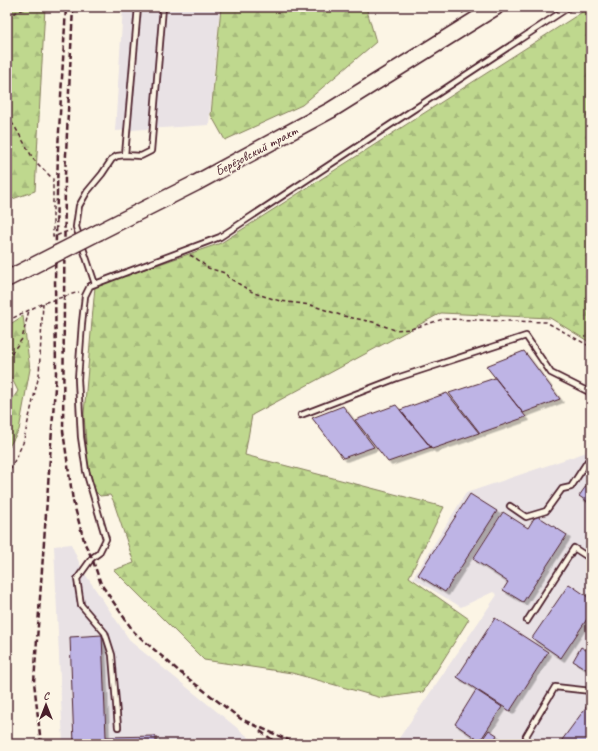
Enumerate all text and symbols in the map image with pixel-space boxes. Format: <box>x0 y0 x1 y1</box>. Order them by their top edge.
street label: Берёзовский тракт <box>212 122 301 180</box>
north arrow <box>26 685 66 725</box>
text: С <box>43 688 50 702</box>

